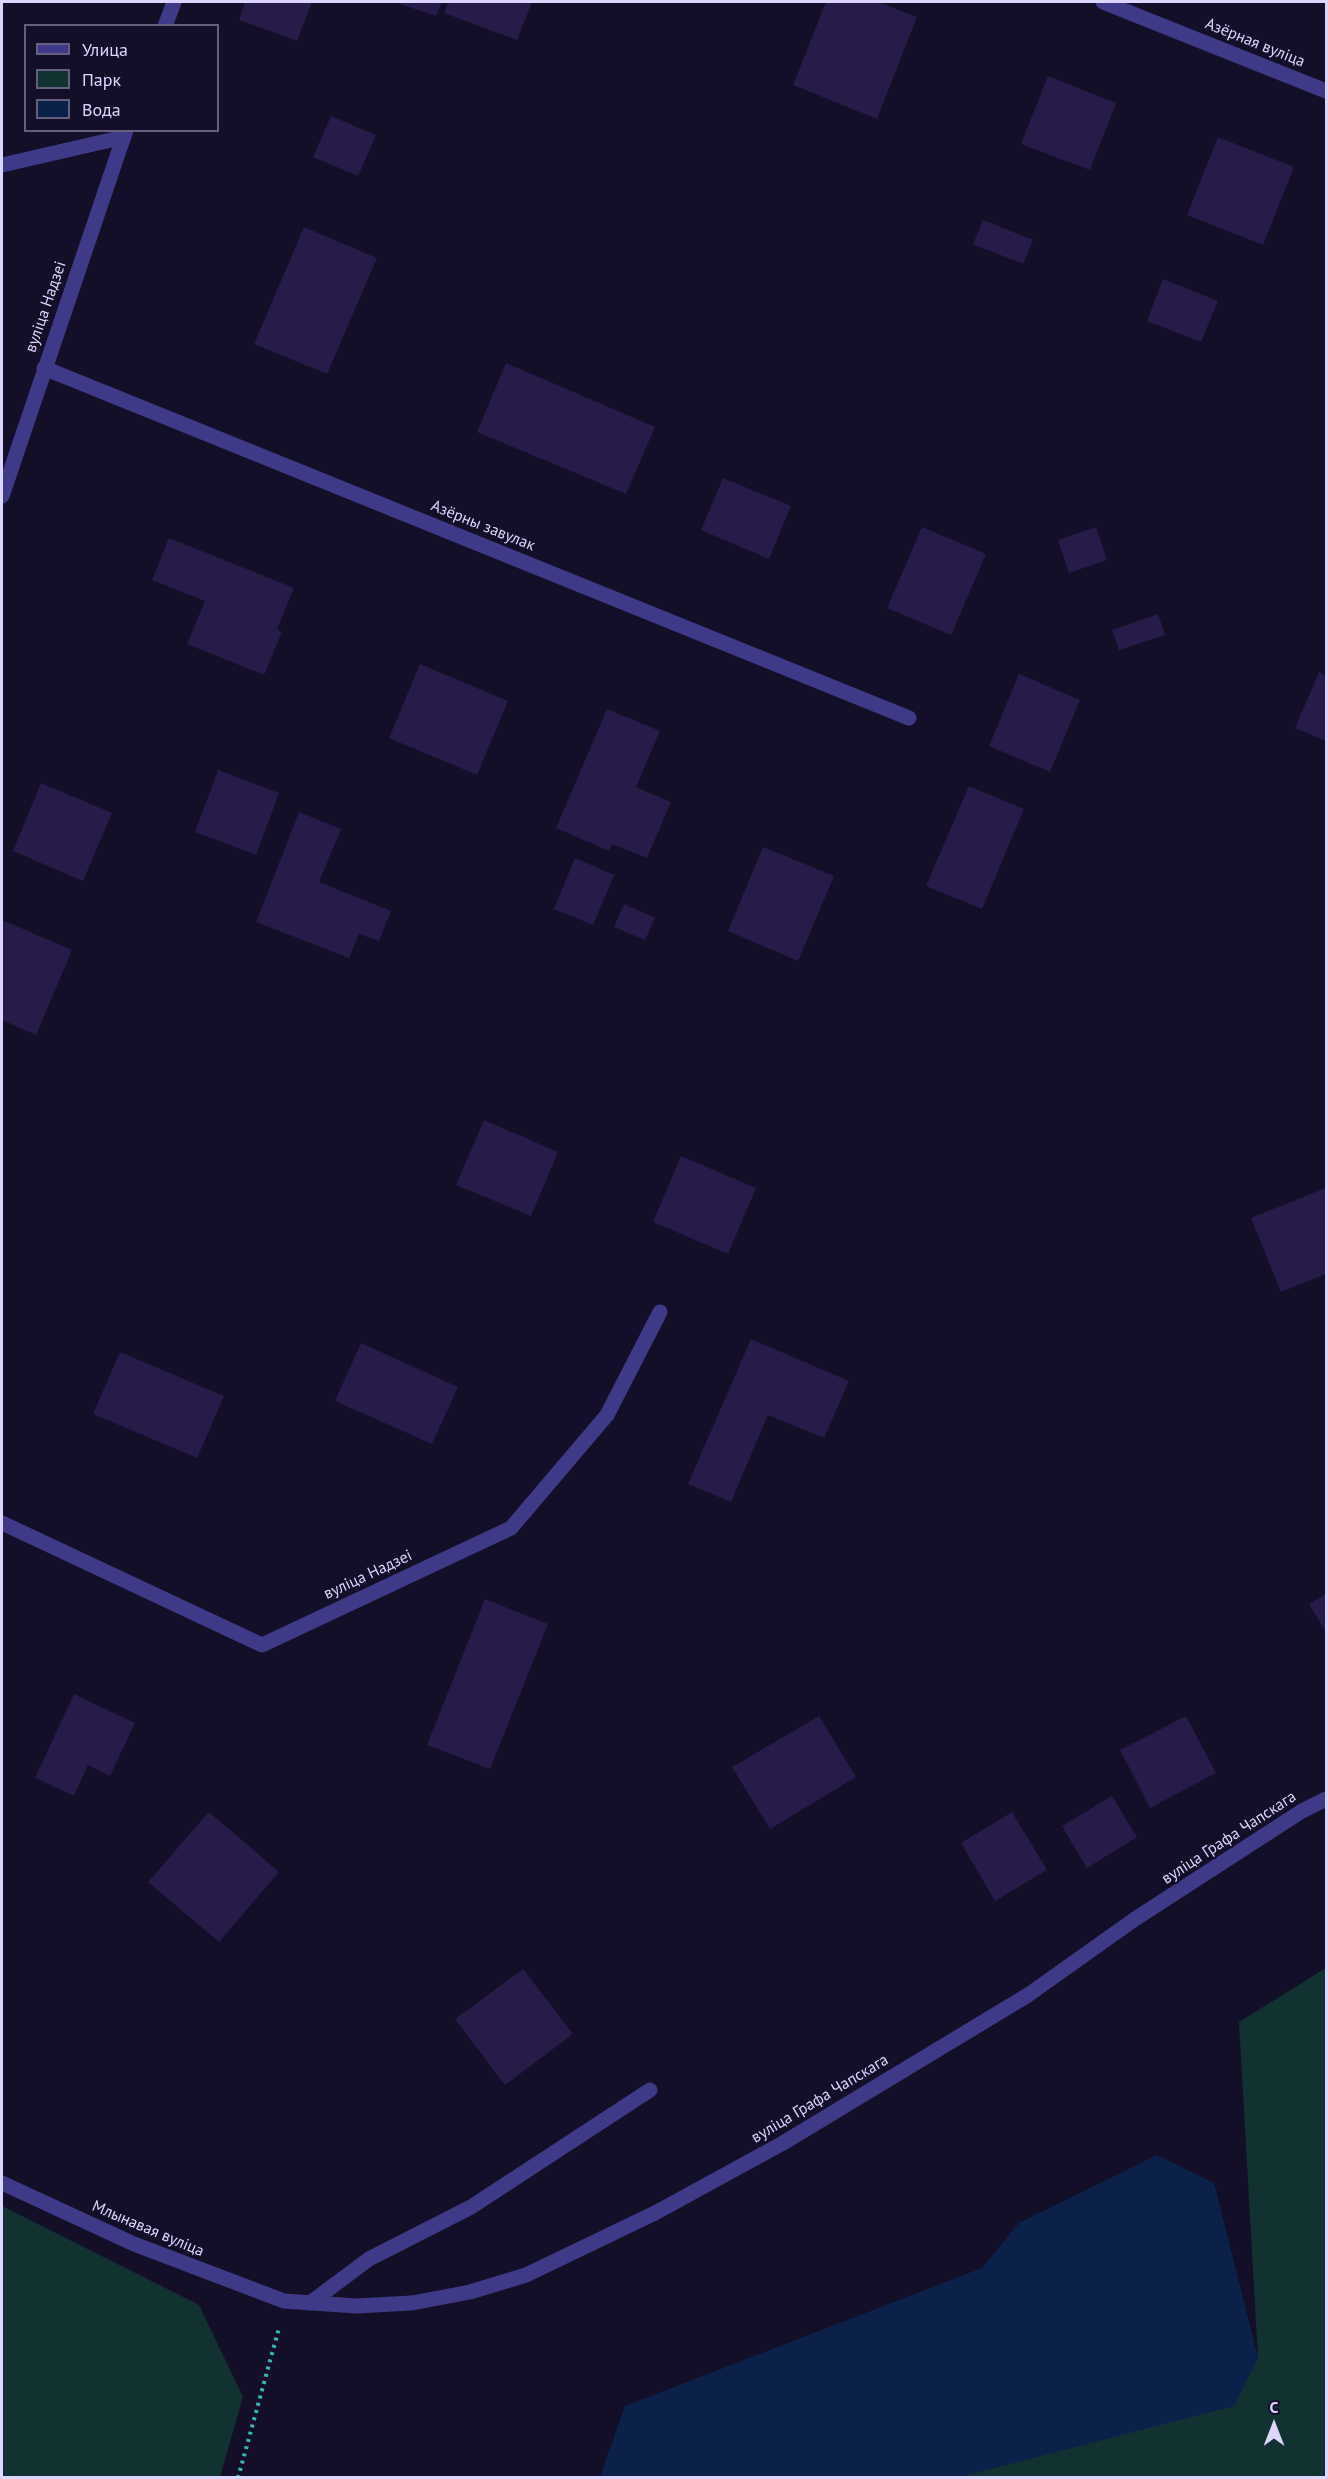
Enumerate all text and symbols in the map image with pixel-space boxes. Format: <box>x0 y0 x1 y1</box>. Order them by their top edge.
street label: Азёрная вуліца <box>1202 14 1308 72</box>
legend <box>24 24 219 132</box>
text: Улица <box>82 38 128 61</box>
text: Парк <box>82 68 121 91</box>
text: Вода <box>82 98 121 121</box>
street label: вуліца Надзеі <box>21 259 71 355</box>
street label: Азёрны завулак <box>428 496 538 556</box>
street label: вуліца Надзеі <box>321 1546 415 1604</box>
street label: вуліца Графа Чапскага <box>1158 1787 1300 1889</box>
street label: вуліца Графа Чапскага <box>748 2051 892 2147</box>
street label: Млынавая вуліца <box>89 2197 207 2261</box>
north arrow <box>1244 2395 1304 2455</box>
text: С <box>1270 2397 1278 2417</box>

